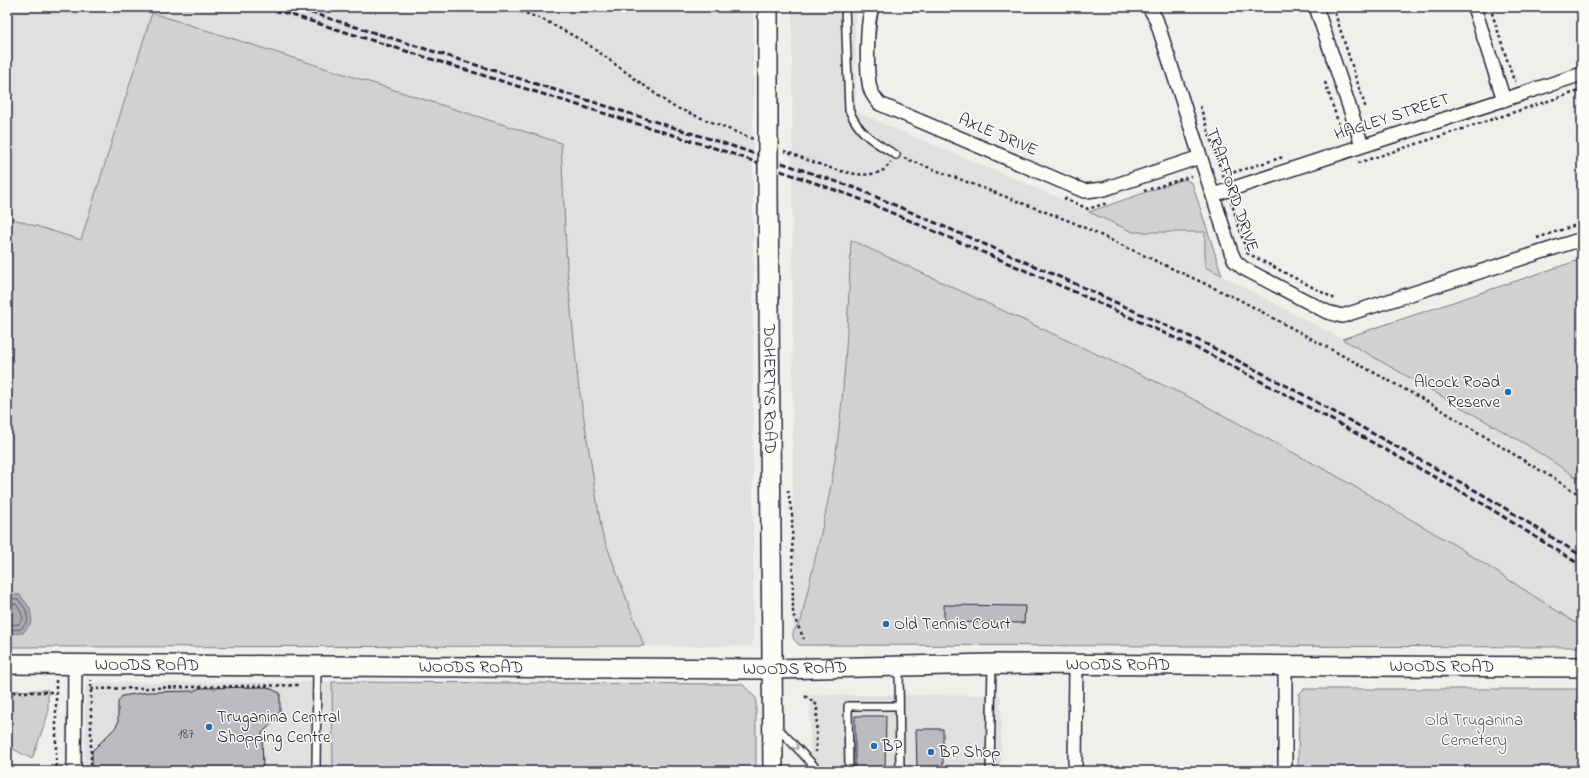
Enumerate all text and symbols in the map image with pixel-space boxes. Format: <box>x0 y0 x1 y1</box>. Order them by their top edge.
street label: HAGLEY STREET <box>1331 86 1453 147</box>
street label: AXLE DRIVE <box>954 107 1042 163</box>
street label: TRAFFORD DRIVE <box>1199 125 1265 255</box>
street label: DOHERTYS ROAD <box>757 323 783 454</box>
place label: Alcock Road Reserve <box>1414 370 1500 415</box>
marker: Alcock Road Reserve <box>1503 387 1513 397</box>
place label: Old Tennis Court <box>894 612 1011 637</box>
marker: Old Tennis Court <box>881 619 891 629</box>
street label: WOODS ROAD <box>95 652 199 678</box>
street label: WOODS ROAD <box>1066 652 1170 677</box>
street label: WOODS ROAD <box>419 654 523 680</box>
street label: WOODS ROAD <box>1390 654 1494 679</box>
street label: WOODS ROAD <box>743 655 848 682</box>
place label: Truganina Central Shopping Centre <box>217 705 340 752</box>
park label: Old Truganina Cemetery <box>1425 708 1523 754</box>
marker: Truganina Central Shopping Centre <box>204 722 214 732</box>
house number: 187 <box>178 723 194 745</box>
place label: BP <box>881 734 902 759</box>
place label: BP Shop <box>938 740 1001 765</box>
marker: BP <box>869 741 879 751</box>
one-way arrow <box>792 742 799 750</box>
marker: BP Shop <box>926 747 936 757</box>

